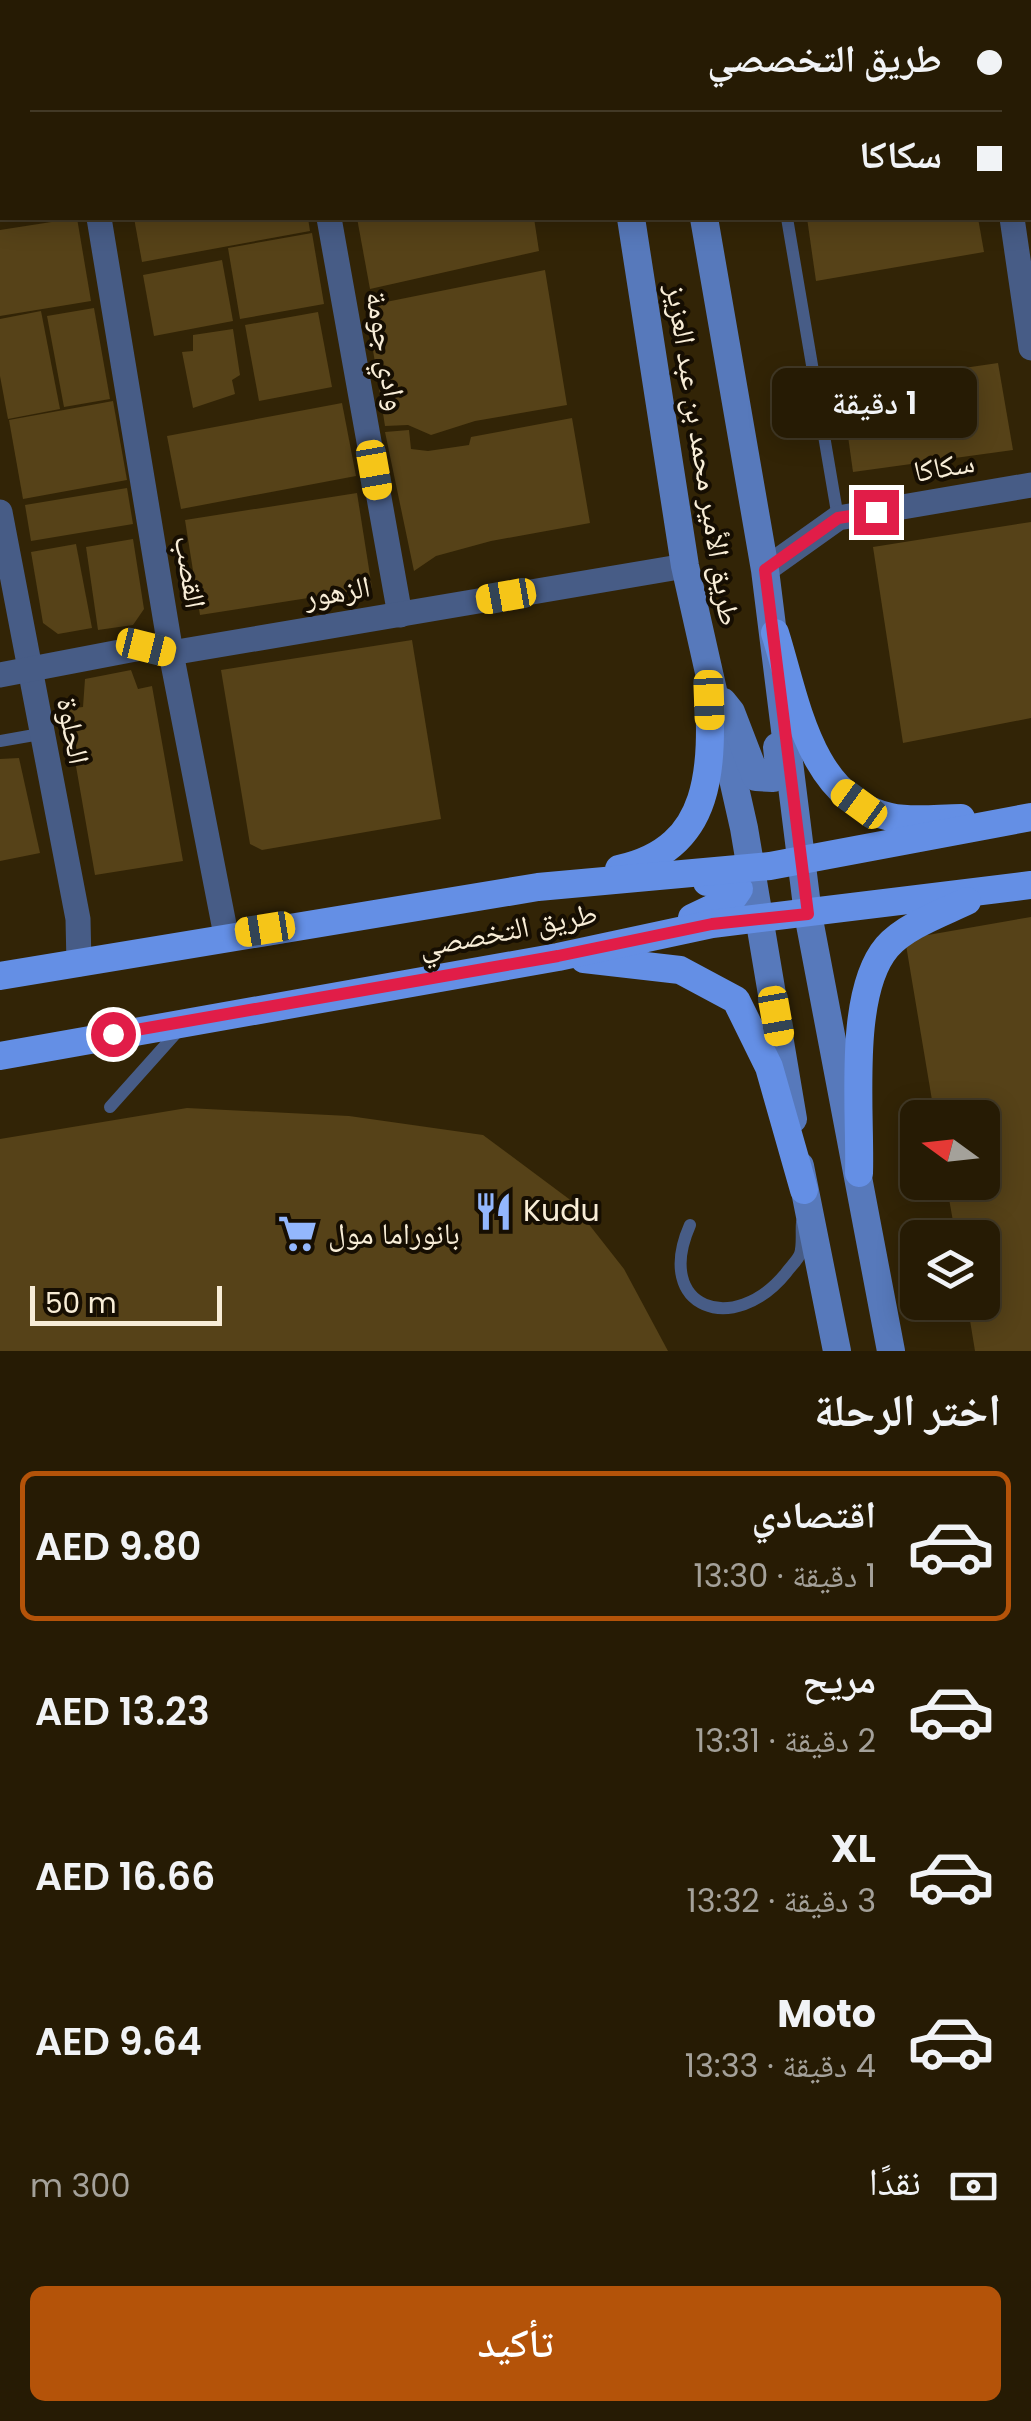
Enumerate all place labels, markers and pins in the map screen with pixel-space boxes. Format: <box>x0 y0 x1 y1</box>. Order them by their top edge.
place label: Kudu <box>523 1189 600 1232</box>
restaurant icon: Kudu <box>472 1190 514 1232</box>
place label: بانوراما مول <box>328 1212 460 1255</box>
supermarket icon: بانوراما مول <box>277 1213 319 1255</box>

